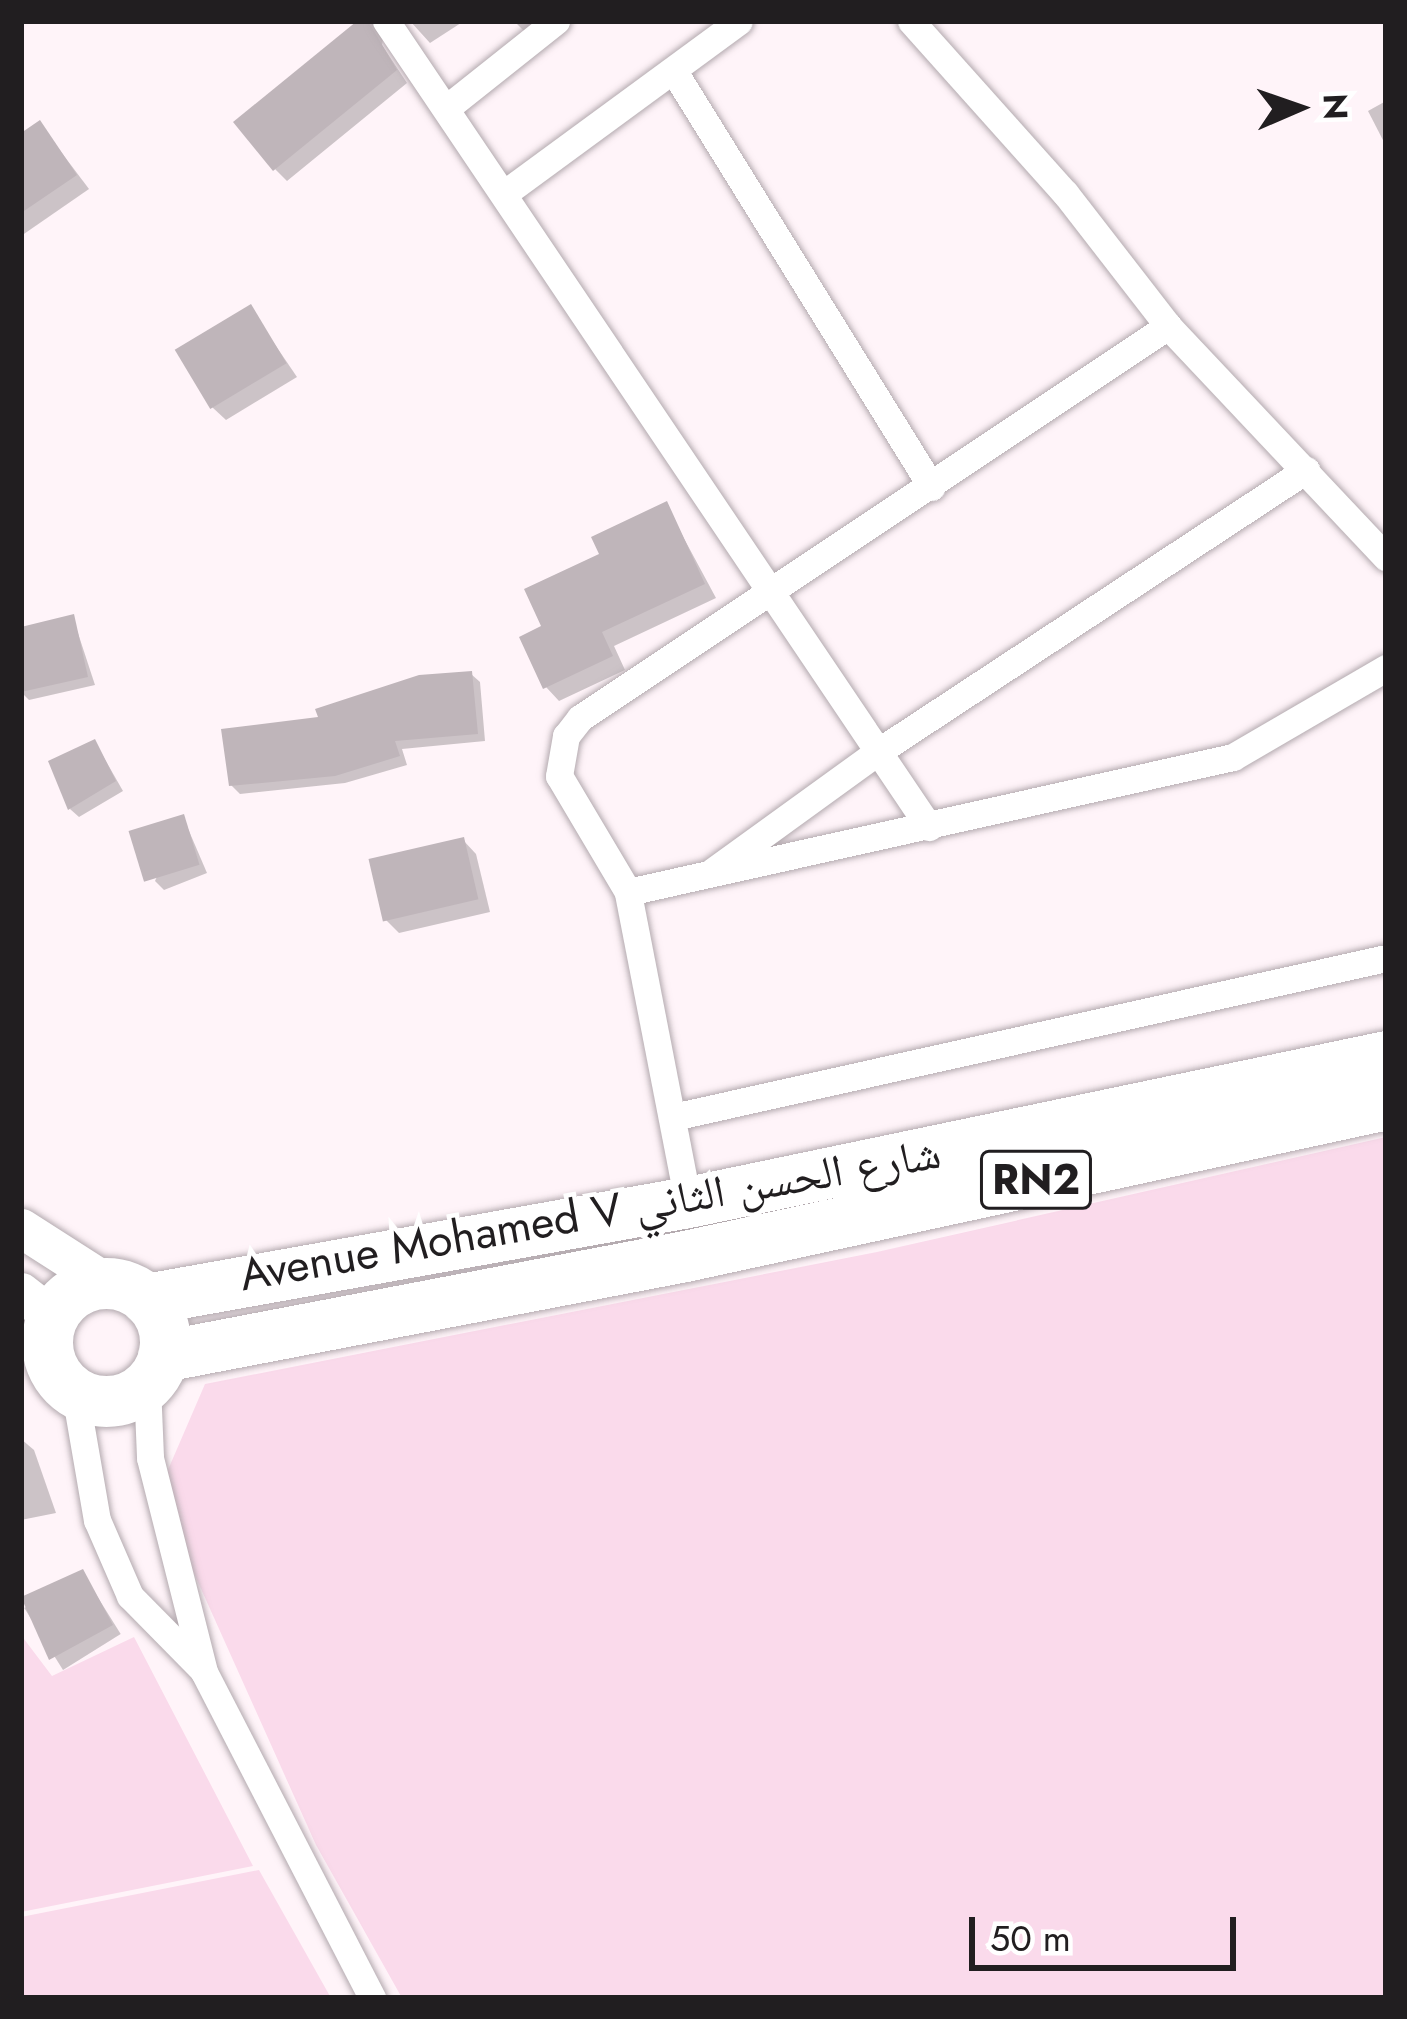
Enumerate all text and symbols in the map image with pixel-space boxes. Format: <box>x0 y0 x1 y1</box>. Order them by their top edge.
north arrow <box>1239 48 1359 168</box>
text: N <box>1312 93 1359 121</box>
street label: Avenue Mohamed V شارع الحسن الثاني <box>235 1126 945 1302</box>
road number: RN2 <box>979 1144 1093 1216</box>
scale bar <box>975 1893 1242 1967</box>
text: 50 m <box>990 1912 1071 1964</box>

